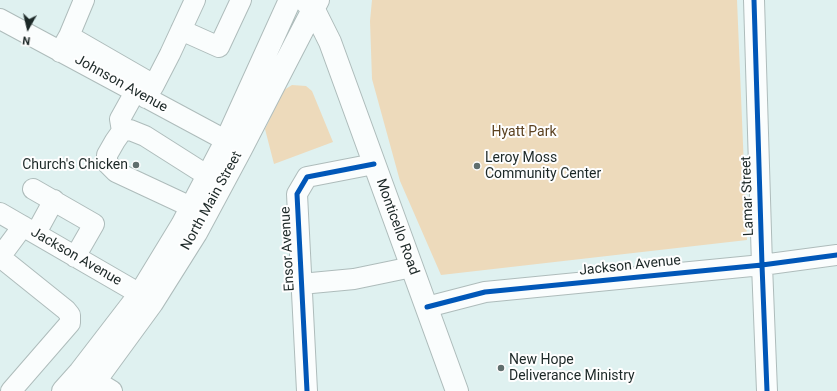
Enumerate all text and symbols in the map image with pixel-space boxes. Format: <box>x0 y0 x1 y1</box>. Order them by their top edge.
north arrow <box>8 8 48 48</box>
text: N <box>22 33 31 47</box>
street label: Johnson Avenue <box>72 52 170 116</box>
park label: Hyatt Park <box>492 124 556 140</box>
street label: North Main Street <box>178 149 246 253</box>
place label: Leroy Moss Community Center <box>485 150 601 182</box>
street label: Lamar Street <box>738 156 758 236</box>
place label: Church's Chicken <box>22 157 128 173</box>
marker: Church's Chicken <box>131 160 141 170</box>
marker: Leroy Moss Community Center <box>472 161 482 171</box>
street label: Monticello Road <box>372 177 422 277</box>
street label: Ensor Avenue <box>277 206 299 292</box>
street label: Jackson Avenue <box>28 224 124 290</box>
street label: Jackson Avenue <box>578 252 682 280</box>
place label: New Hope Deliverance Ministry <box>509 352 635 384</box>
marker: New Hope Deliverance Ministry <box>496 363 506 373</box>

